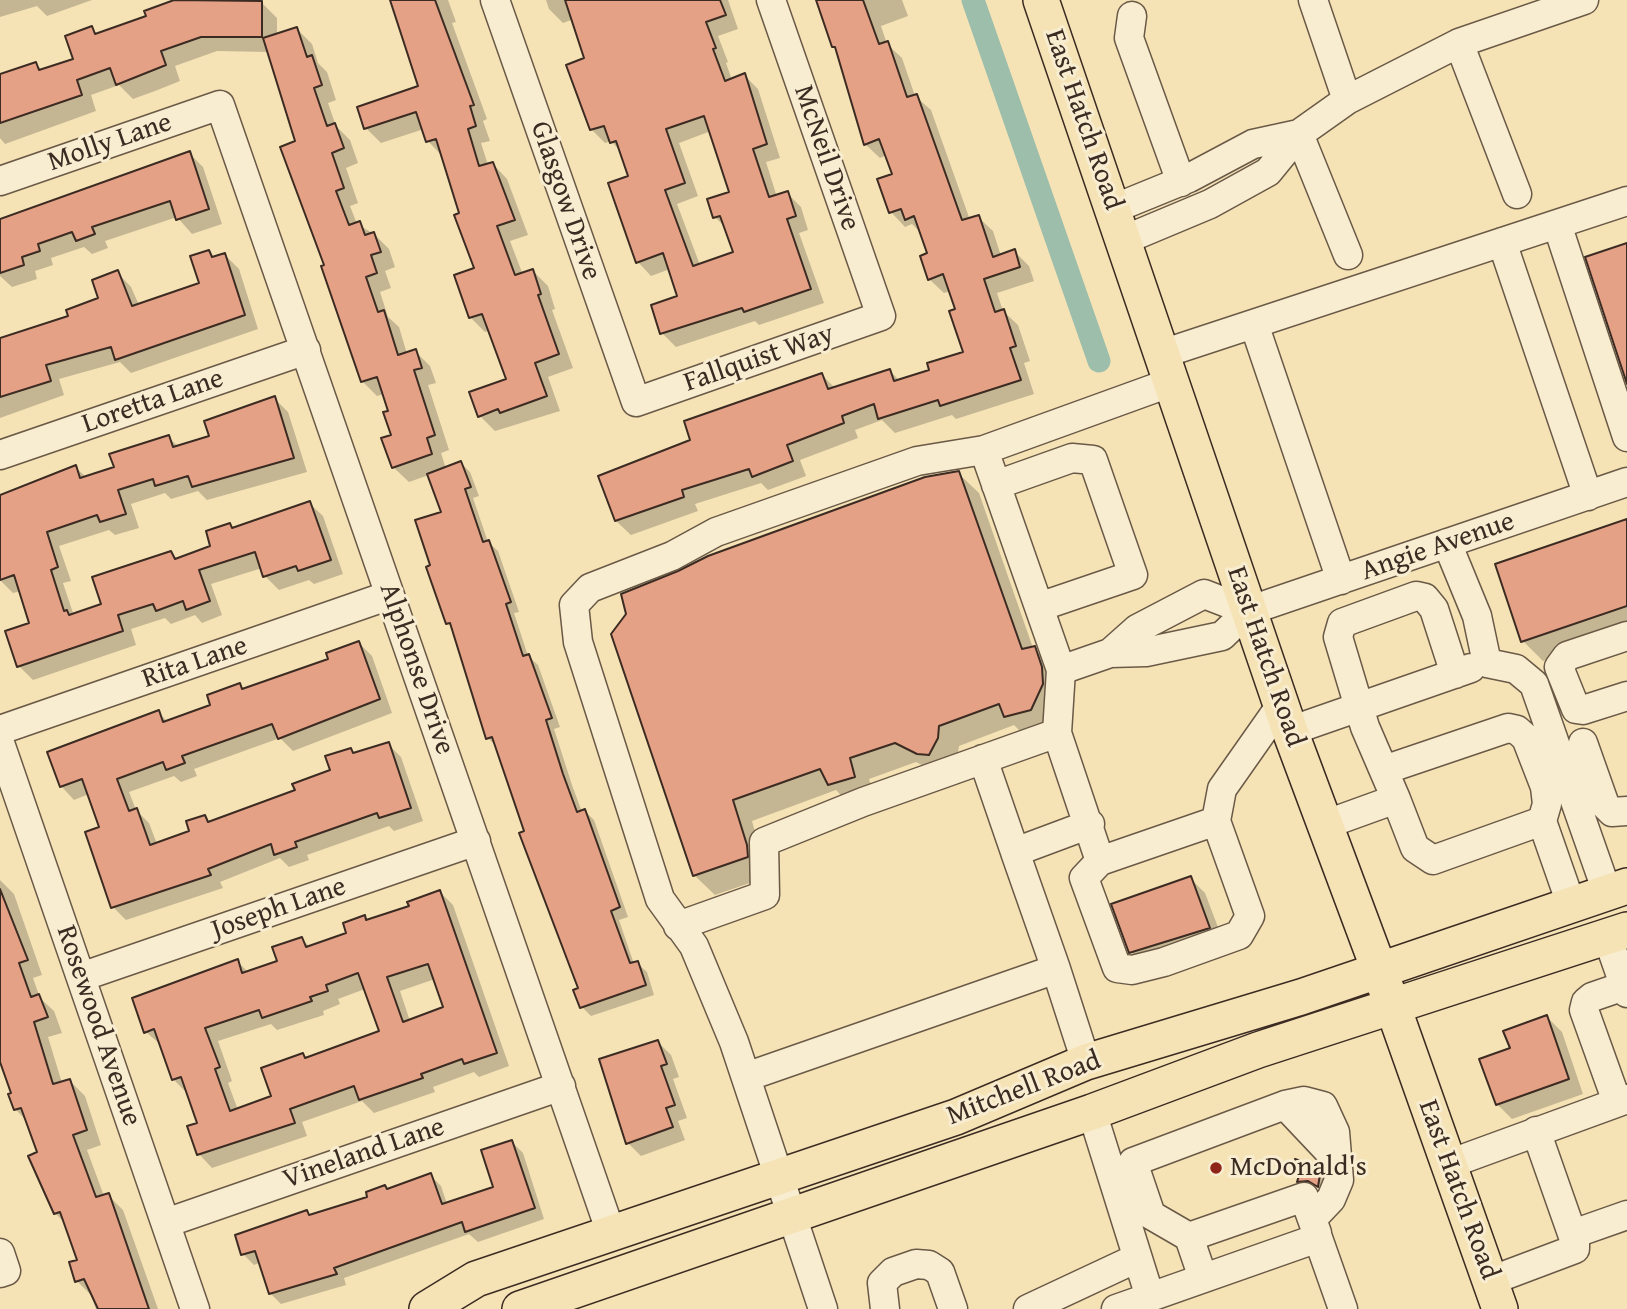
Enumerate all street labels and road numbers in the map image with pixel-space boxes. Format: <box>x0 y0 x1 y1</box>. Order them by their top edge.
street label: East Hatch Road <box>1036 25 1130 215</box>
street label: McNeil Drive <box>785 81 867 235</box>
street label: Molly Lane <box>44 106 176 180</box>
street label: Glasgow Drive <box>522 117 608 285</box>
street label: Fallquist Way <box>680 318 838 400</box>
street label: Loretta Lane <box>78 362 228 442</box>
street label: Angie Avenue <box>1357 505 1519 589</box>
street label: East Hatch Road <box>1218 562 1312 752</box>
street label: Alphonse Drive <box>371 579 461 759</box>
street label: Rita Lane <box>138 629 252 697</box>
street label: Joseph Lane <box>207 870 351 948</box>
street label: Rosewood Avenue <box>48 921 148 1131</box>
street label: Mitchell Road <box>942 1044 1106 1134</box>
street label: East Hatch Road <box>1410 1096 1506 1284</box>
street label: Vineland Lane <box>279 1111 449 1197</box>

